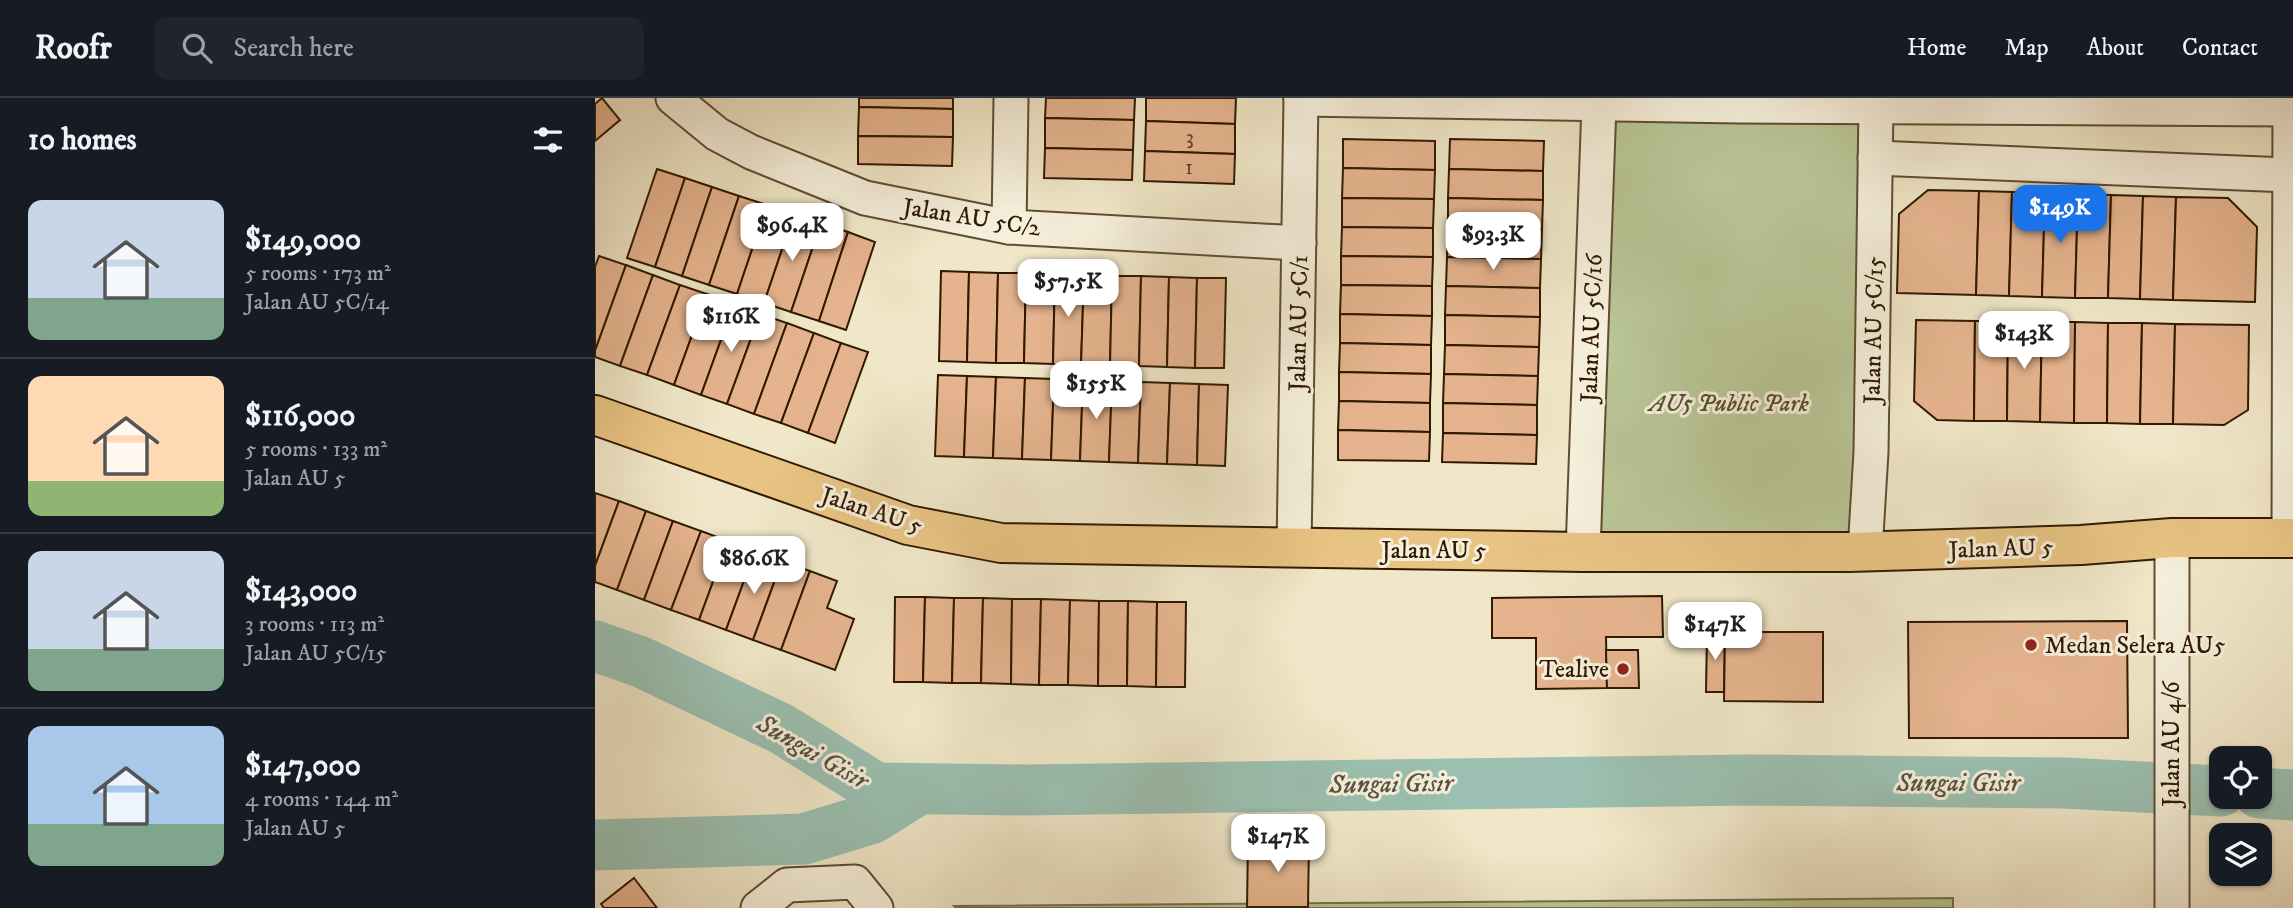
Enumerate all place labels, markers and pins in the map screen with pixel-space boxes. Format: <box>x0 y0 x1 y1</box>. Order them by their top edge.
pin: $149K <box>2011 186 2109 245</box>
pin: $96.4K <box>735 204 849 263</box>
pin: $93.3K <box>1436 212 1550 272</box>
pin: $57.5K <box>1011 260 1125 319</box>
pin: $116K <box>682 294 780 354</box>
pin: $143K <box>1975 312 2073 371</box>
pin: $155K <box>1047 362 1145 421</box>
pin: $86.6K <box>697 536 811 596</box>
pin: $147K <box>1666 602 1764 662</box>
place label: Medan Selera AU5 <box>2045 631 2226 661</box>
marker: Medan Selera AU5 <box>2023 637 2039 653</box>
place label: Tealive <box>1539 655 1609 685</box>
marker: Tealive <box>1615 661 1631 677</box>
pin: $147K <box>1229 814 1327 874</box>

